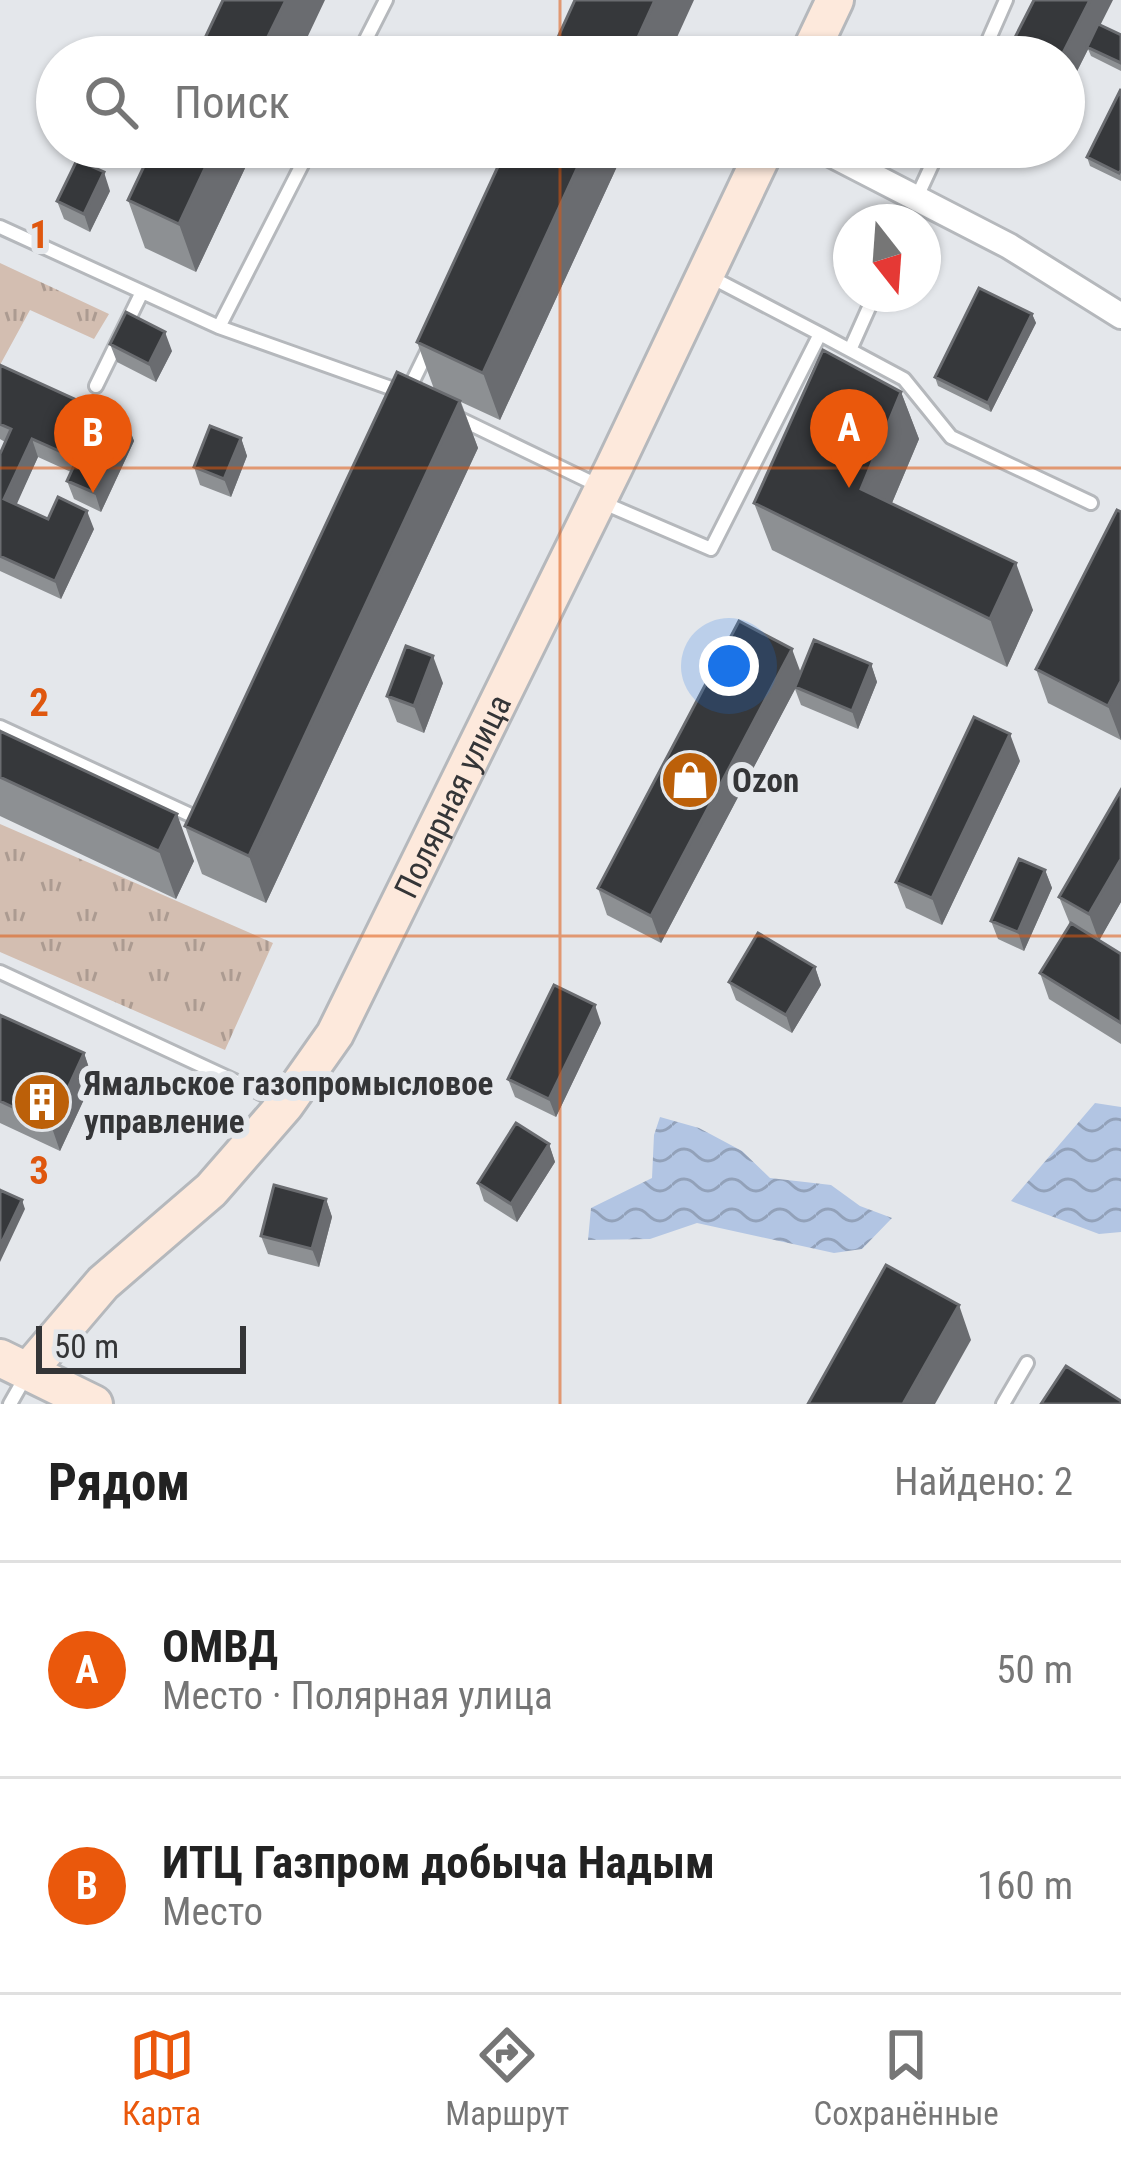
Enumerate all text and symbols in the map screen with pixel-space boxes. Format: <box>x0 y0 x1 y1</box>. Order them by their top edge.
search box <box>36 36 1085 168</box>
icon: search <box>78 69 144 135</box>
text: Поиск <box>174 76 290 129</box>
north arrow <box>833 204 941 312</box>
text: 1 <box>29 212 49 258</box>
pin: A <box>810 389 888 488</box>
pin: B <box>54 394 132 493</box>
your location <box>699 636 759 696</box>
text: 2 <box>29 680 49 726</box>
street label: Полярная улица <box>386 688 519 904</box>
shop icon: Ozon <box>659 749 721 811</box>
place label: Ozon <box>732 761 799 800</box>
place label: Ямальское газопромысловое управление <box>83 1064 493 1141</box>
building icon: Ямальское газопромысловое управление <box>11 1071 73 1133</box>
text: 3 <box>29 1148 49 1194</box>
scale bar <box>36 1320 246 1373</box>
text: 50 m <box>54 1327 119 1366</box>
text: Рядом <box>48 1453 190 1512</box>
text: Найдено: 2 <box>894 1459 1073 1505</box>
text: ОМВД <box>162 1620 278 1673</box>
text: A <box>75 1647 99 1693</box>
text: 50 m <box>996 1647 1073 1693</box>
text: Место · Полярная улица <box>162 1673 553 1719</box>
text: ИТЦ Газпром добыча Надым <box>162 1836 715 1889</box>
text: B <box>76 1863 98 1909</box>
text: 160 m <box>977 1863 1073 1909</box>
text: Место <box>162 1889 263 1935</box>
tab: Карта <box>122 2022 201 2133</box>
tab: Маршрут <box>445 2022 569 2133</box>
tab: Сохранённые <box>814 2022 999 2133</box>

